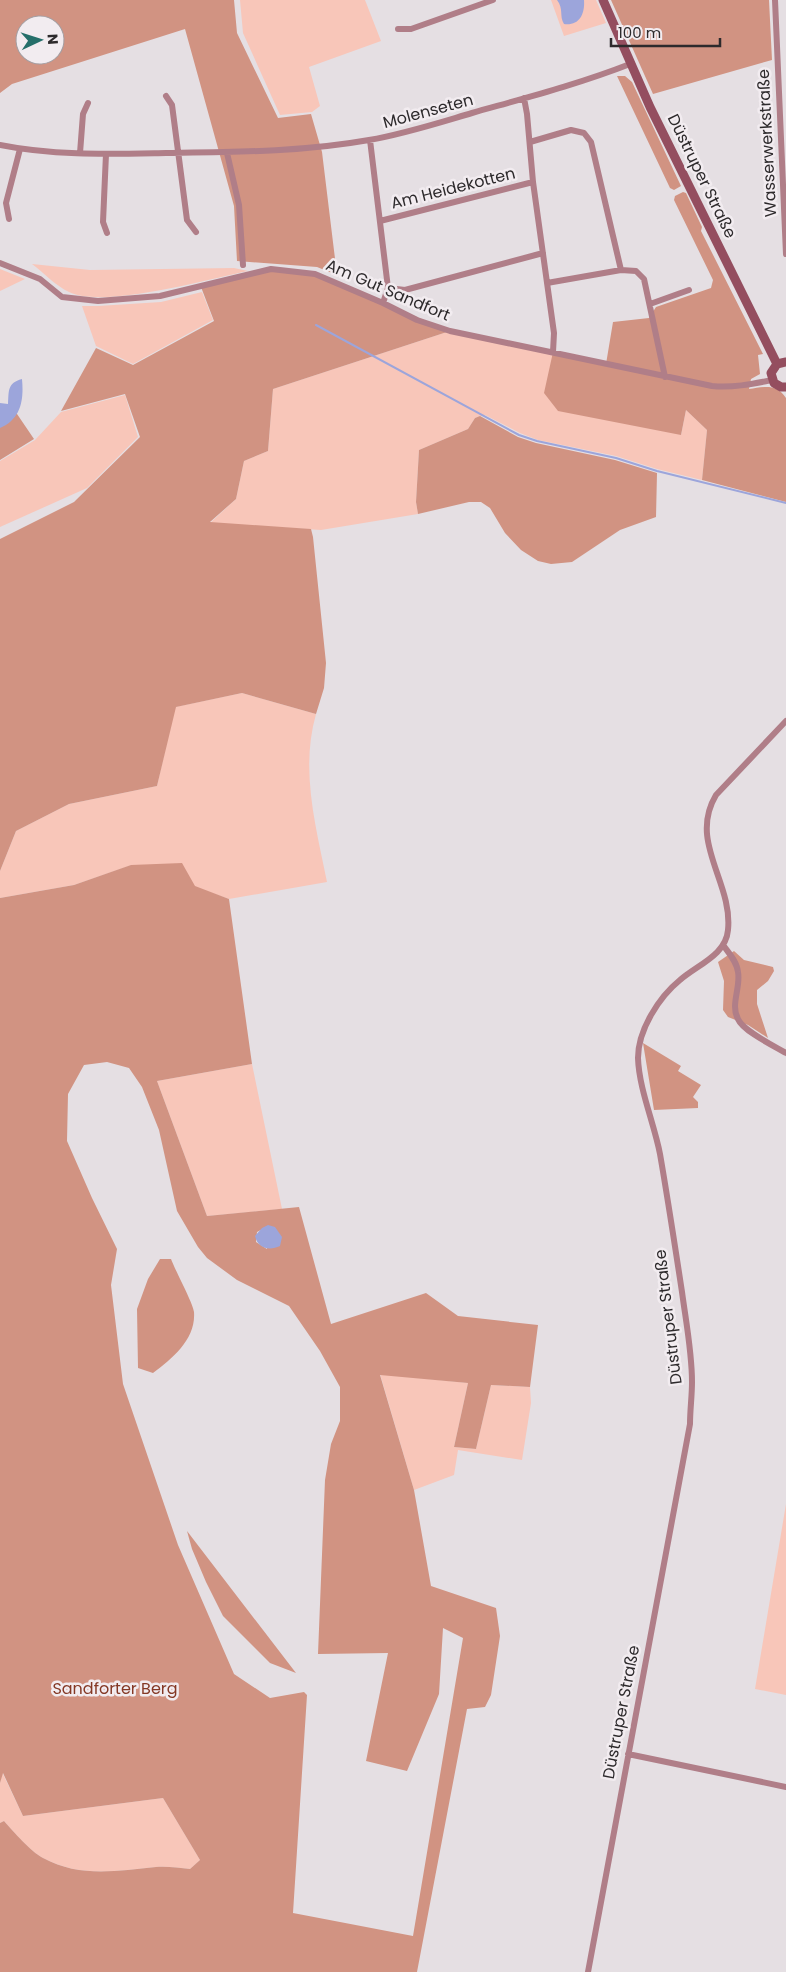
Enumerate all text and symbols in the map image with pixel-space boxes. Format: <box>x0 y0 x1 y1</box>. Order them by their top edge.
north arrow <box>15 15 65 65</box>
scale bar <box>611 15 720 47</box>
text: 100 m <box>618 22 661 43</box>
text: N <box>43 33 63 45</box>
street label: Wasserwerkstraße <box>752 68 782 218</box>
street label: Molenseten <box>380 88 476 134</box>
street label: Düstruper Straße <box>662 110 742 242</box>
street label: Am Heidekotten <box>388 161 518 215</box>
street label: Am Gut Sandfort <box>322 253 454 327</box>
street label: Düstruper Straße <box>648 1248 688 1386</box>
street label: Düstruper Straße <box>597 1643 645 1781</box>
park label: Sandforter Berg <box>52 1677 178 1700</box>

